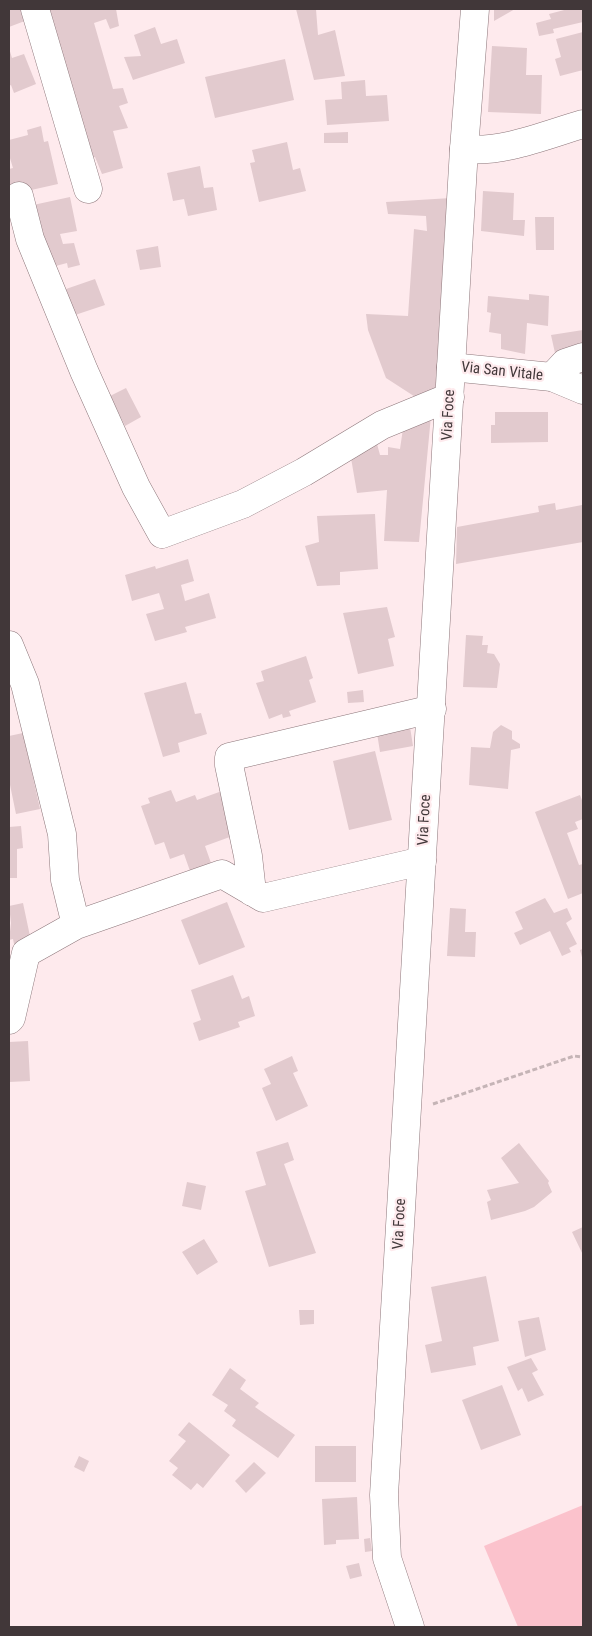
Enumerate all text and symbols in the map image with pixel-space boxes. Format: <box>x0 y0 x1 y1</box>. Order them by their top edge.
street label: Via San Vitale <box>460 359 544 385</box>
street label: Via Foce <box>439 389 459 441</box>
street label: Via Foce <box>415 794 435 846</box>
street label: Via Foce <box>390 1198 410 1250</box>

